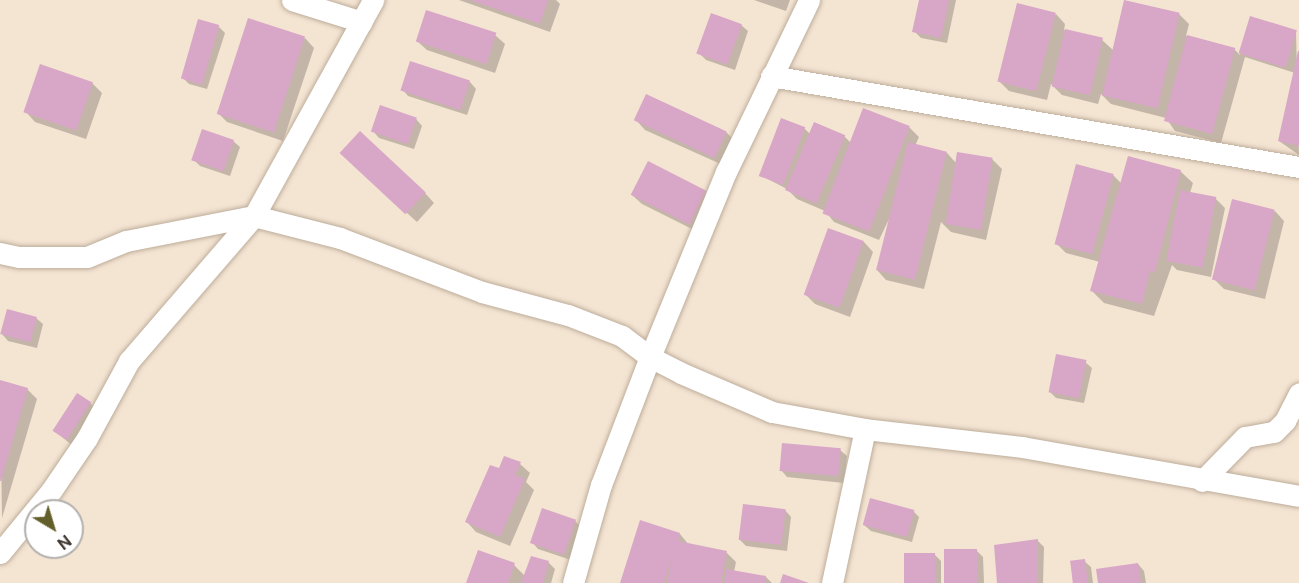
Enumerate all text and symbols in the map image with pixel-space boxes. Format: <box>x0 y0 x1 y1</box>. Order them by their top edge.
north arrow <box>24 499 84 559</box>
text: N <box>53 531 75 553</box>

